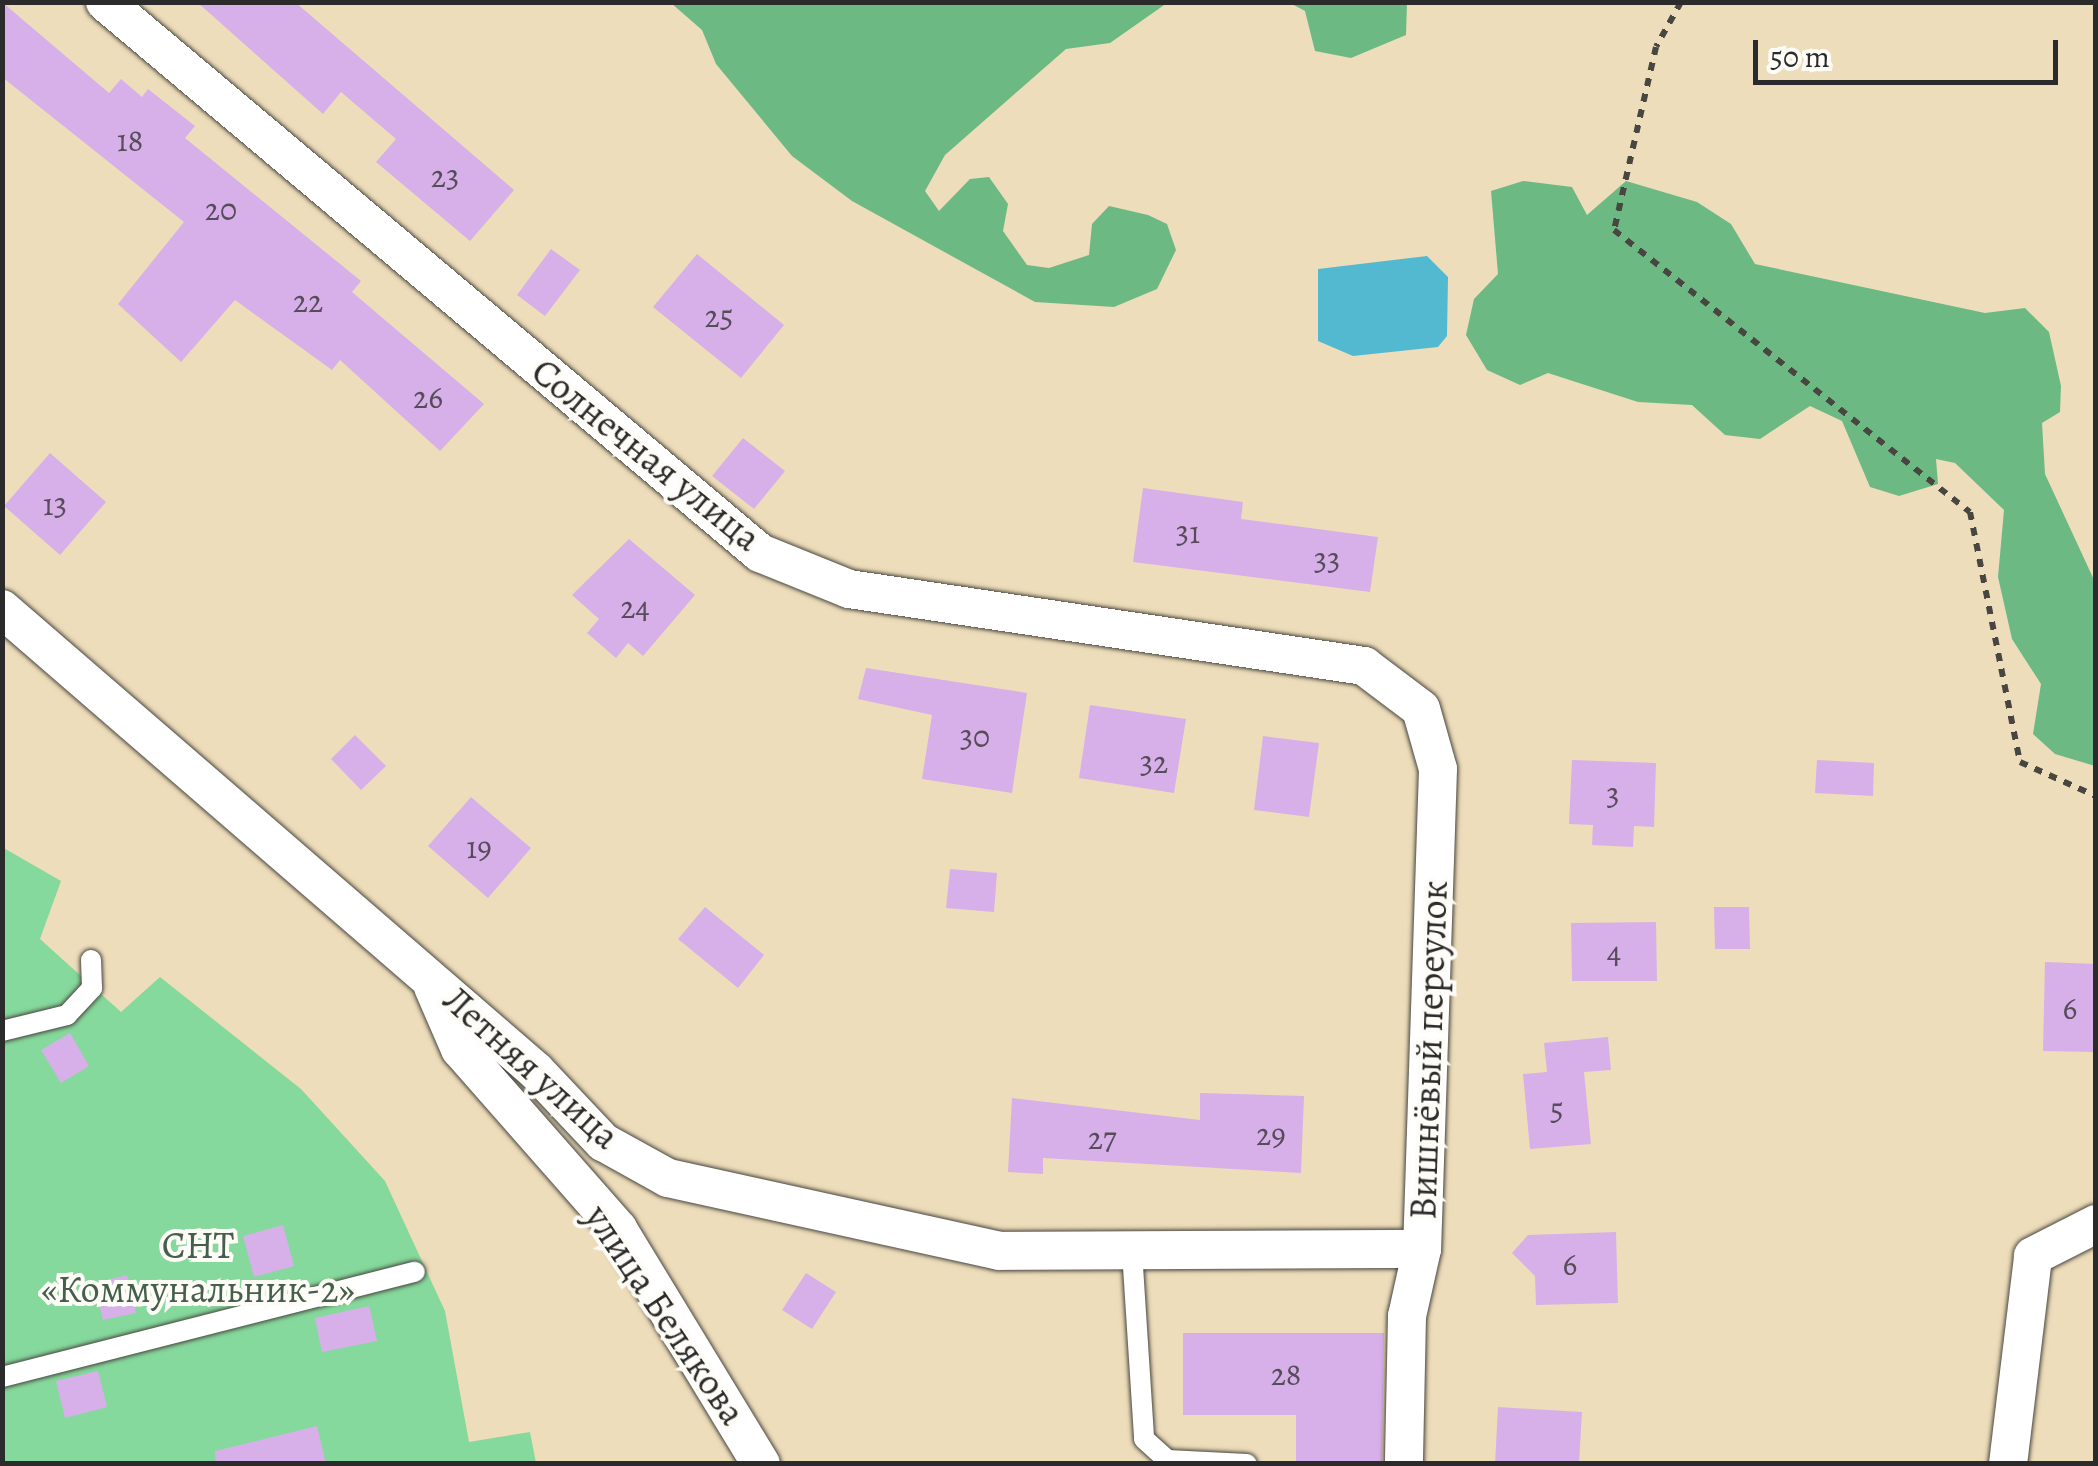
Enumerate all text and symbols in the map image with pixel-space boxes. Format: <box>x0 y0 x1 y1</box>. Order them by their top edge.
scale bar <box>1758 20 2063 82</box>
text: 50 m <box>1770 37 1830 77</box>
house number: 18 <box>117 121 143 159</box>
house number: 23 <box>431 157 459 195</box>
house number: 20 <box>205 190 237 228</box>
house number: 22 <box>293 282 323 320</box>
house number: 25 <box>705 297 733 335</box>
street label: Солнечная улица <box>522 349 770 561</box>
house number: 26 <box>413 378 443 416</box>
house number: 13 <box>43 485 67 523</box>
house number: 31 <box>1176 513 1200 551</box>
house number: 33 <box>1314 540 1340 578</box>
house number: 24 <box>620 588 650 626</box>
house number: 30 <box>960 717 990 755</box>
house number: 32 <box>1140 743 1168 781</box>
house number: 3 <box>1606 775 1620 813</box>
house number: 19 <box>466 828 492 866</box>
street label: Вишнёвый переулок <box>1400 880 1458 1220</box>
house number: 4 <box>1607 933 1621 971</box>
street label: Летняя улица <box>433 977 629 1159</box>
house number: 6 <box>2063 989 2077 1027</box>
house number: 5 <box>1550 1090 1564 1128</box>
house number: 29 <box>1256 1115 1286 1153</box>
house number: 27 <box>1088 1119 1116 1157</box>
street label: улица Белякова <box>575 1196 755 1434</box>
park label: СНТ «Коммунальник-2» <box>41 1223 355 1312</box>
house number: 6 <box>1563 1245 1577 1283</box>
house number: 28 <box>1271 1355 1301 1393</box>

